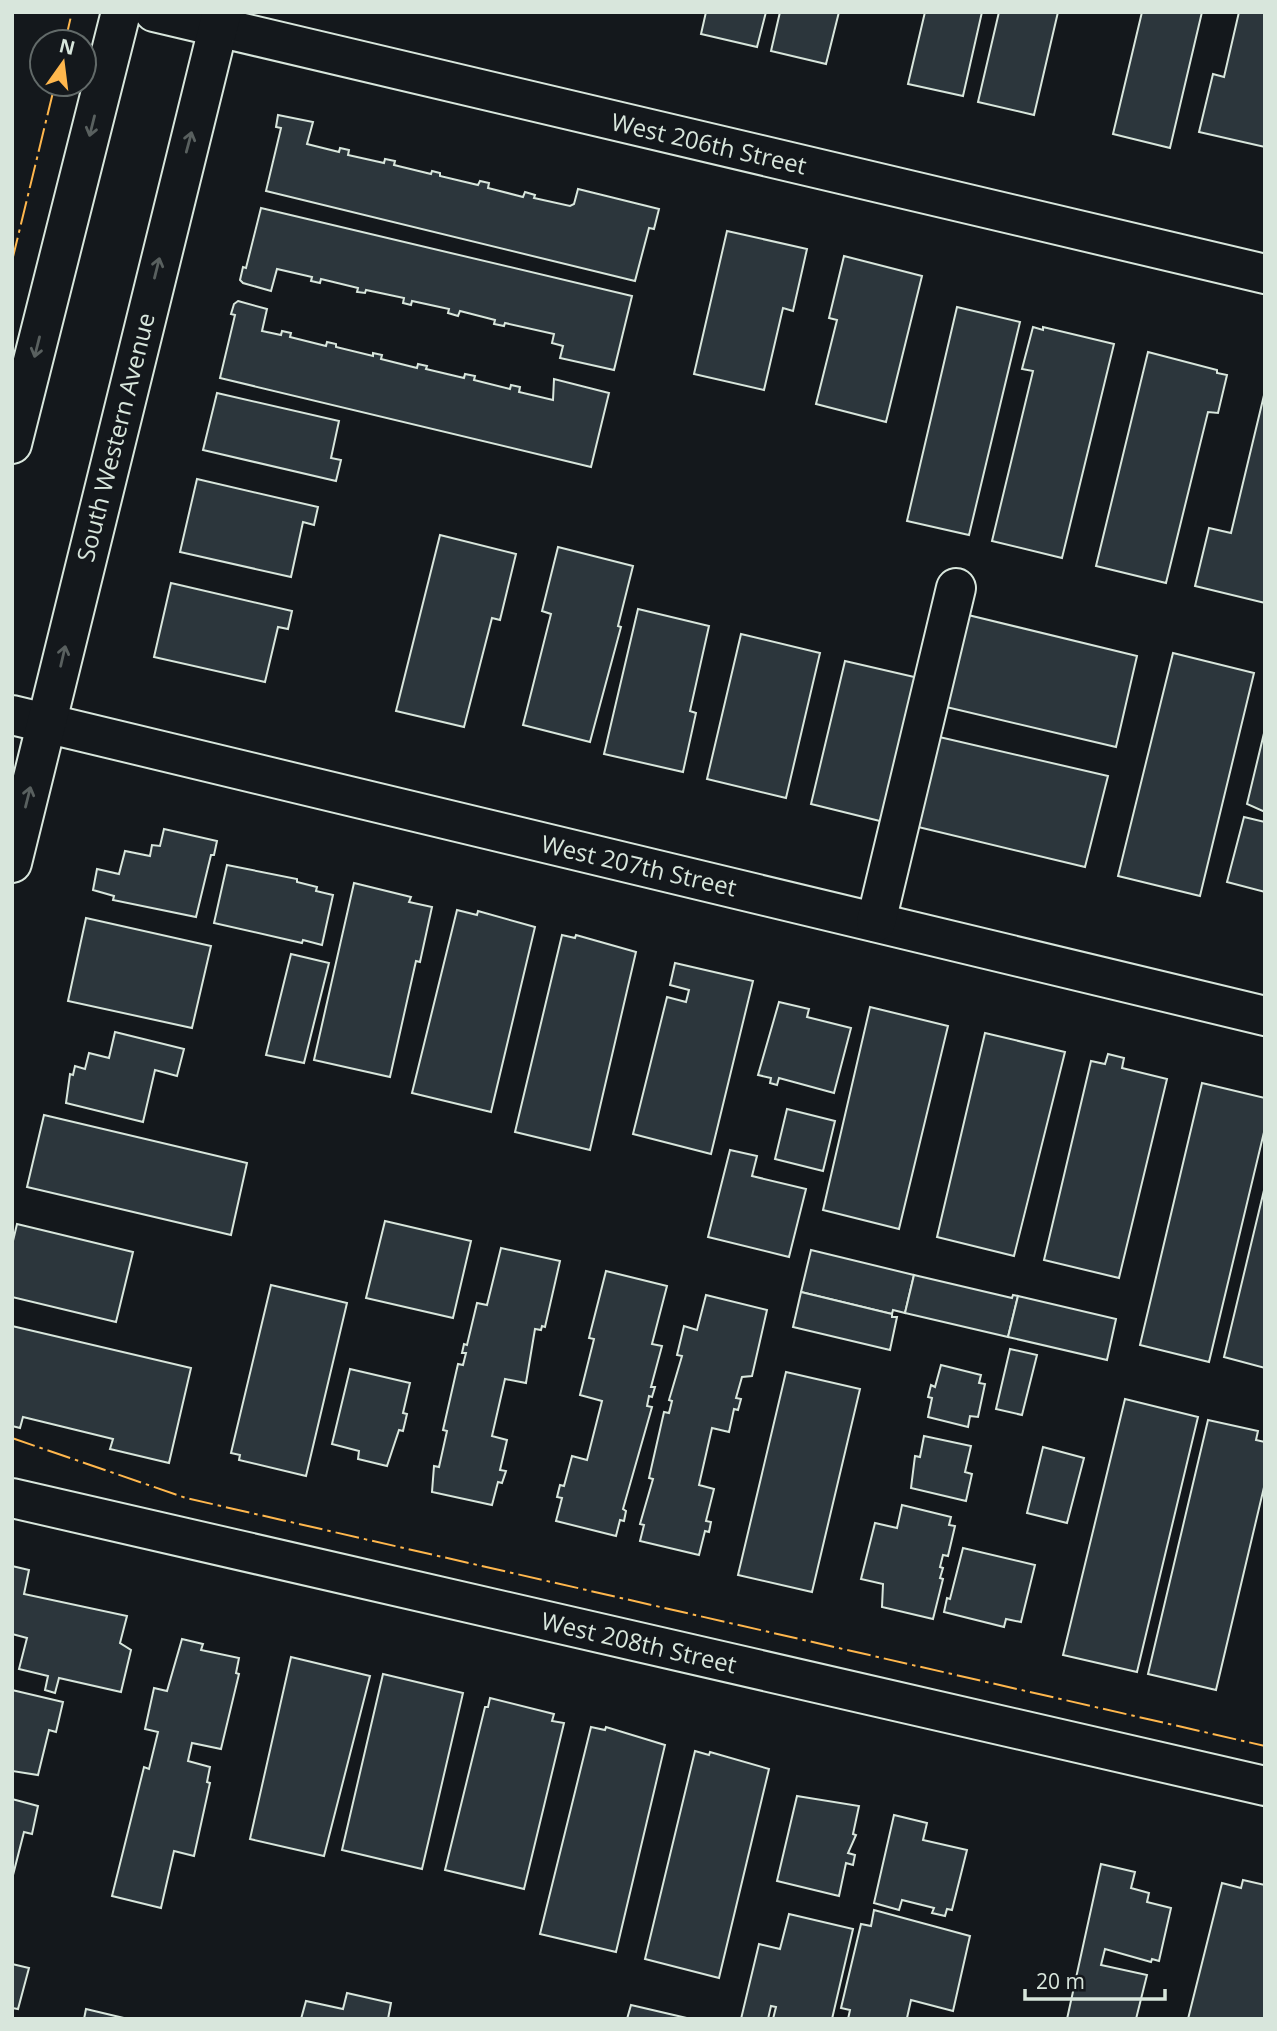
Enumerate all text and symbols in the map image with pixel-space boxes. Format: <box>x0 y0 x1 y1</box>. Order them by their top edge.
north arrow <box>28 28 98 98</box>
text: N <box>56 32 78 61</box>
street label: West 206th Street <box>608 104 810 182</box>
one-way arrow <box>85 114 98 137</box>
one-way arrow <box>183 131 196 153</box>
one-way arrow <box>151 257 164 280</box>
street label: South Western Avenue <box>68 309 162 565</box>
one-way arrow <box>30 335 43 358</box>
one-way arrow <box>56 645 70 668</box>
one-way arrow <box>22 786 36 809</box>
street label: West 207th Street <box>538 826 740 904</box>
street label: West 208th Street <box>538 1603 740 1681</box>
scale bar <box>1025 1958 1165 2002</box>
text: 20 m <box>1036 1967 1085 1995</box>

